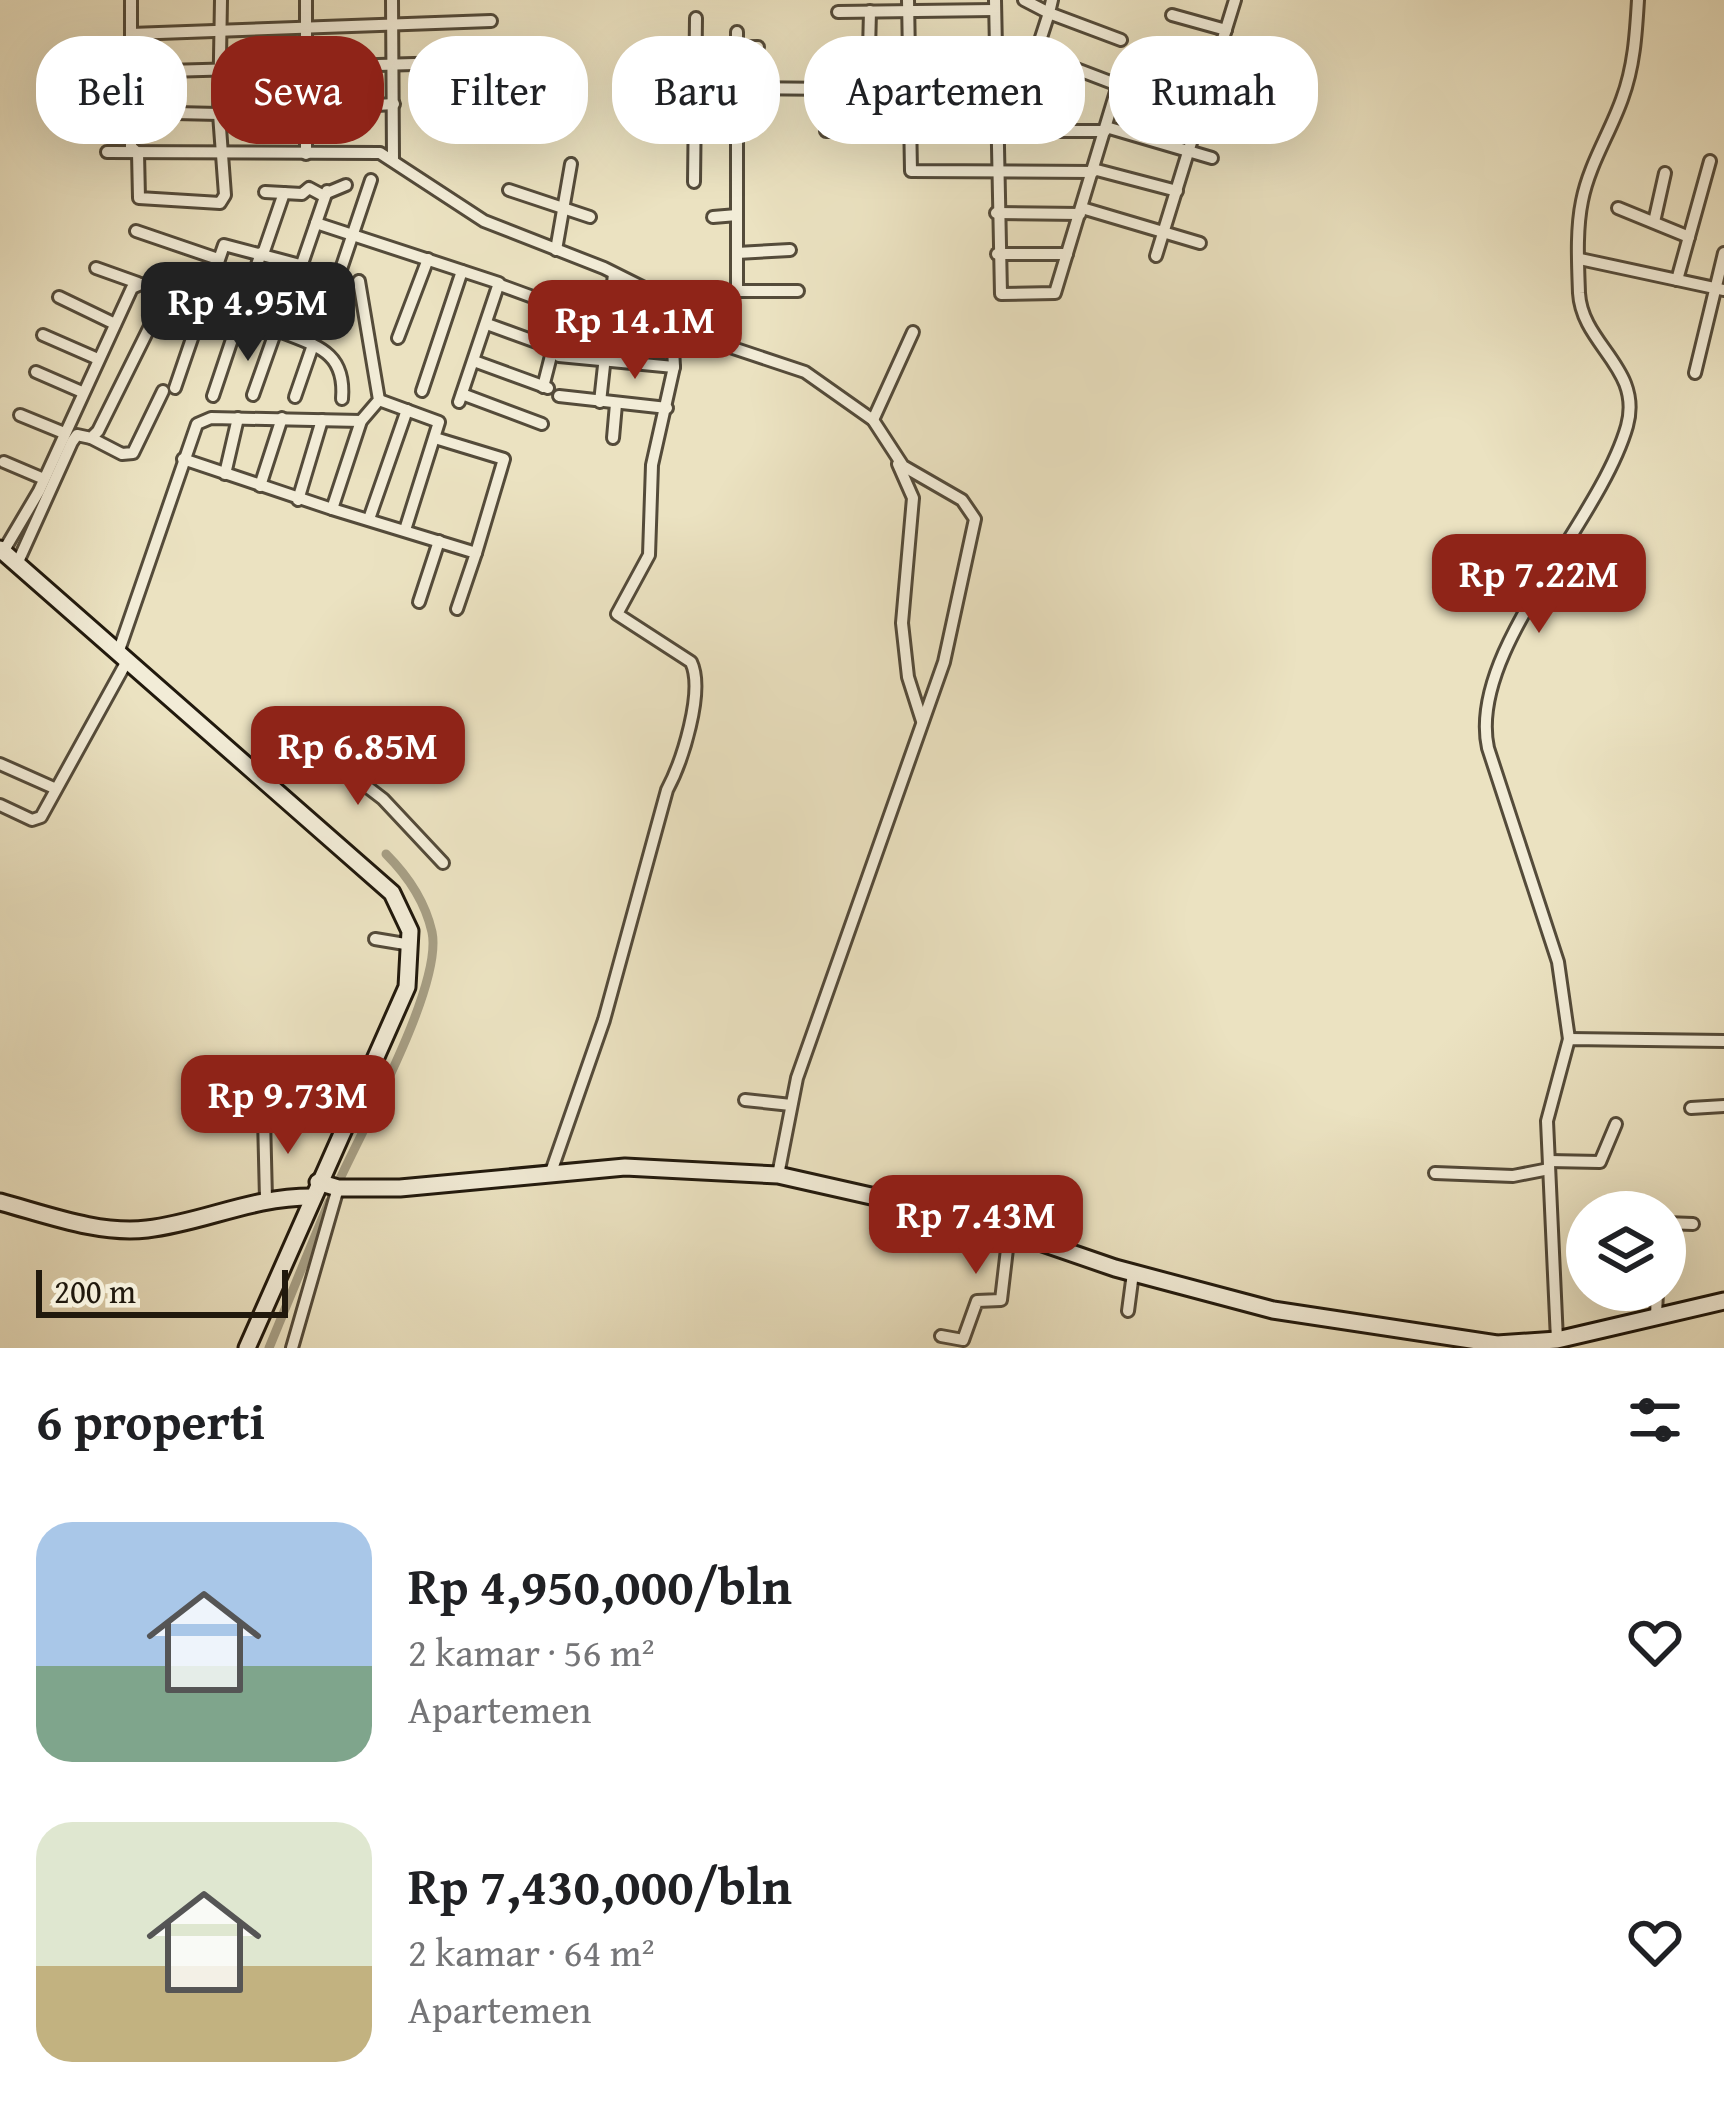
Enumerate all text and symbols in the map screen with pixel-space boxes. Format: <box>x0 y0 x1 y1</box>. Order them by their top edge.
chip: Beli <box>36 36 187 144</box>
chip: Sewa <box>211 36 384 144</box>
chip: Filter <box>408 36 588 144</box>
chip: Baru <box>612 36 780 144</box>
chip: Apartemen <box>804 36 1085 144</box>
chip: Rumah <box>1109 36 1318 144</box>
pin: Rp 4.95M <box>124 262 372 364</box>
text: Rp 4.95M <box>168 272 328 329</box>
pin: Rp 14.1M <box>511 280 759 382</box>
text: Rp 14.1M <box>555 290 715 347</box>
pin: Rp 7.22M <box>1415 534 1663 636</box>
text: Rp 7.22M <box>1459 544 1619 601</box>
pin: Rp 6.85M <box>234 706 482 808</box>
text: Rp 6.85M <box>278 716 438 773</box>
pin: Rp 9.73M <box>164 1055 412 1157</box>
text: Rp 9.73M <box>208 1065 368 1122</box>
pin: Rp 7.43M <box>852 1175 1100 1277</box>
text: Rp 7.43M <box>896 1185 1056 1242</box>
map controls <box>1566 1191 1686 1311</box>
button: layers <box>1566 1191 1686 1311</box>
scale bar <box>36 1264 288 1317</box>
text: 200 m <box>54 1267 136 1315</box>
text: 6 properti <box>36 1383 265 1458</box>
icon: filters <box>1622 1387 1688 1453</box>
text: Rp 4,950,000/bln <box>408 1548 792 1623</box>
icon: home <box>132 1570 276 1714</box>
icon: heart <box>1622 1609 1688 1675</box>
text: 2 kamar · 56 m² <box>408 1623 655 1680</box>
text: Apartemen <box>408 1680 591 1737</box>
text: Rp 7,430,000/bln <box>408 1848 792 1923</box>
icon: home <box>132 1870 276 2014</box>
icon: heart <box>1622 1909 1688 1975</box>
text: 2 kamar · 64 m² <box>408 1923 655 1980</box>
text: Apartemen <box>408 1980 591 2037</box>

